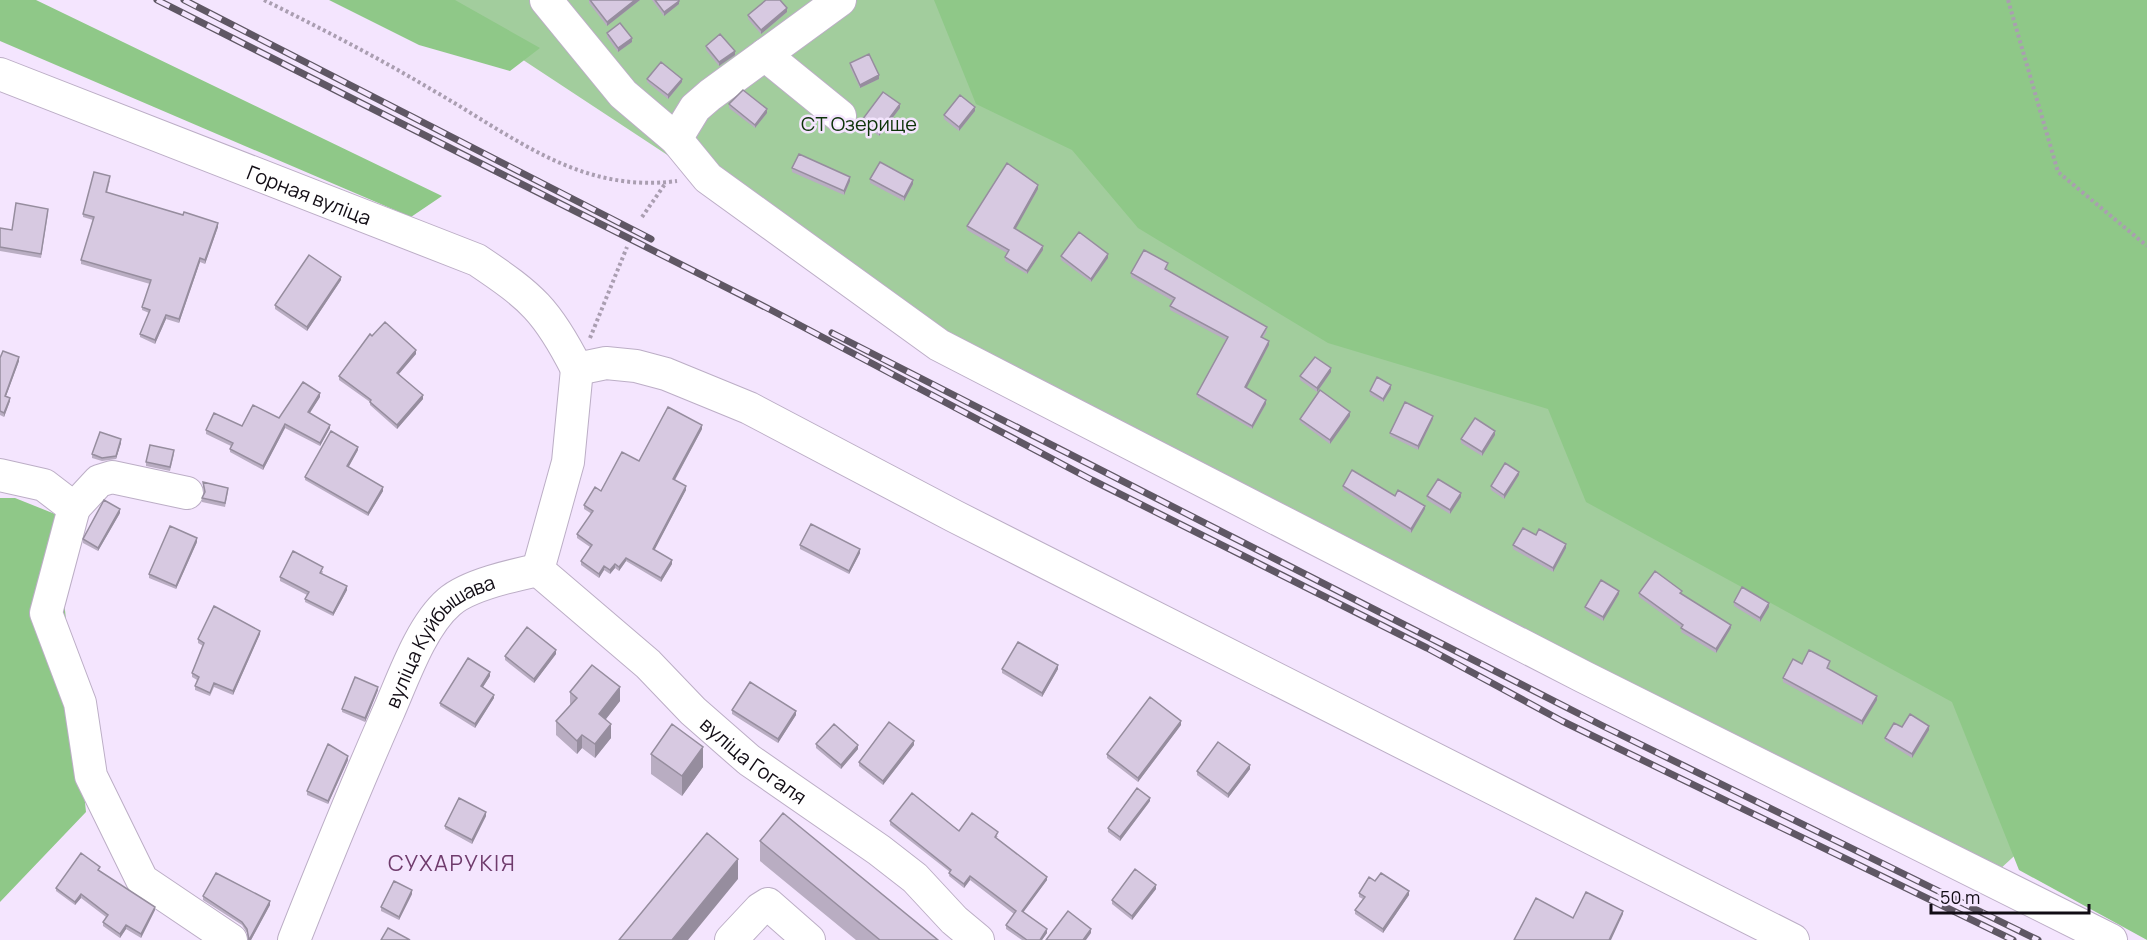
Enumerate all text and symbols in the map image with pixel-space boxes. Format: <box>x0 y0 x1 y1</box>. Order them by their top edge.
park label: СТ Озерище <box>801 110 917 137</box>
street label: Горная вуліца <box>243 158 375 231</box>
street label: вуліца Куйбышава <box>378 568 498 712</box>
street label: вуліца Гогаля <box>695 710 812 810</box>
district label: СУХАРУКІЯ <box>388 848 516 878</box>
scale bar <box>1931 877 2088 915</box>
text: 50 m <box>1940 885 1980 909</box>

